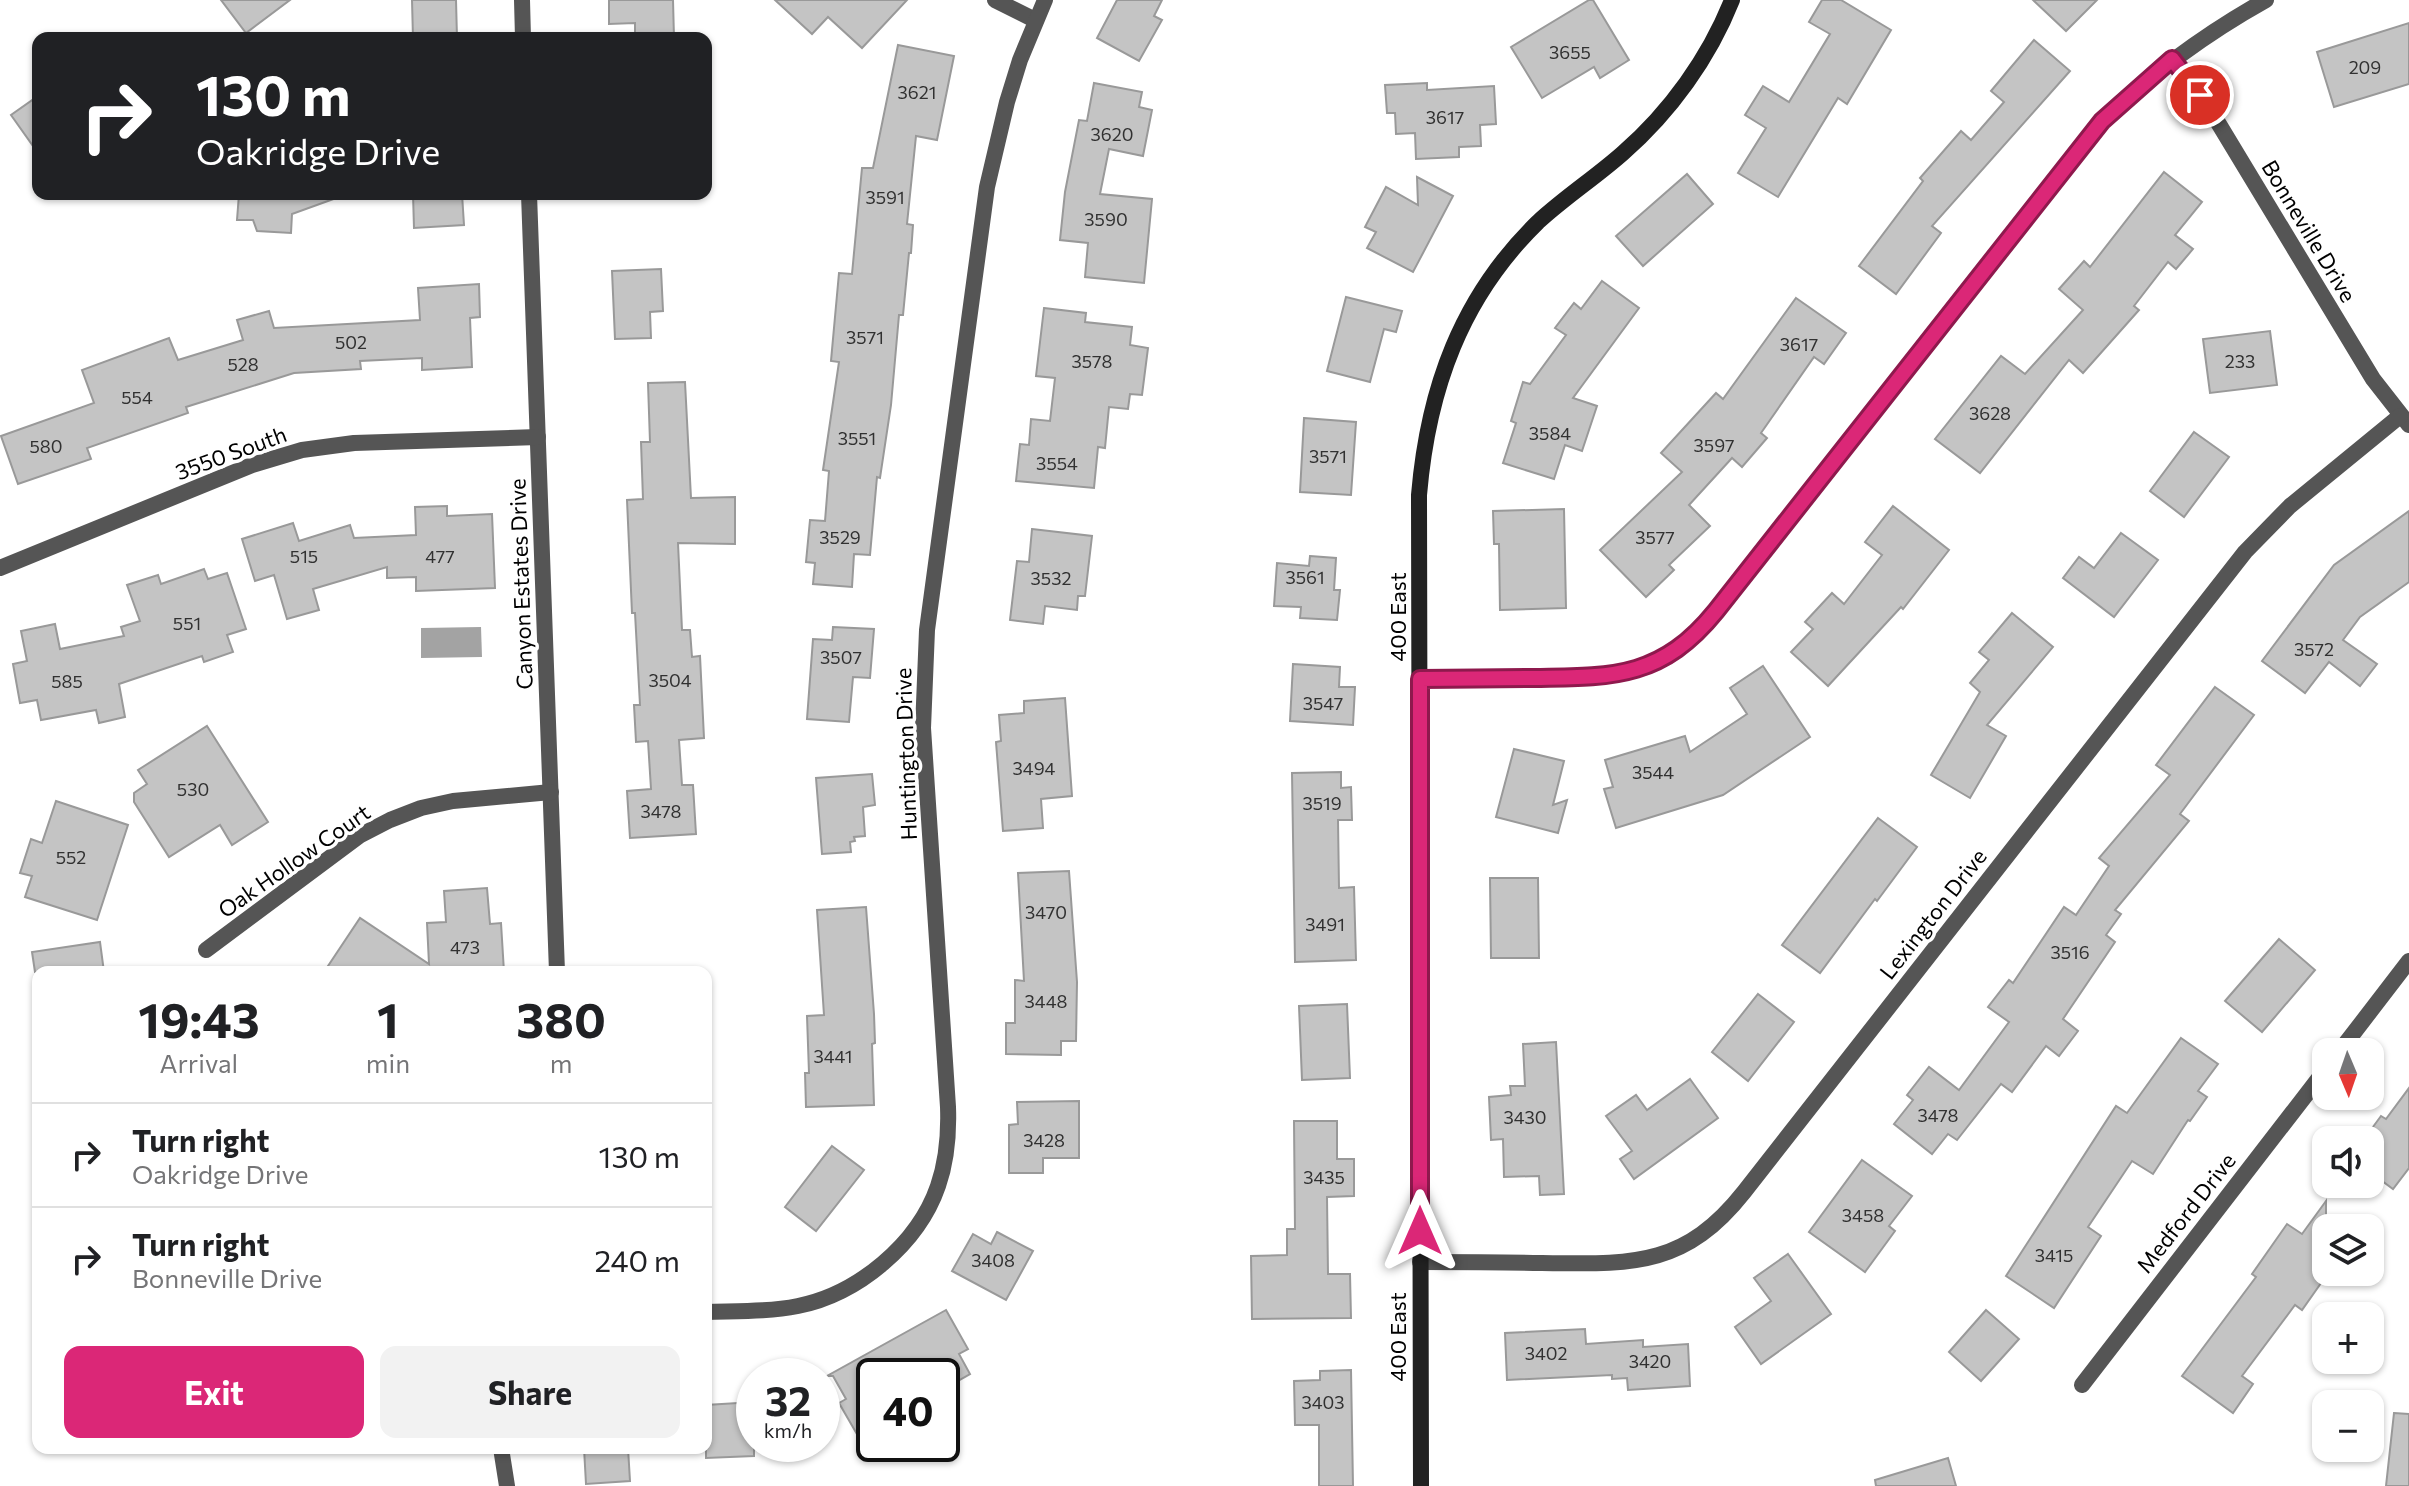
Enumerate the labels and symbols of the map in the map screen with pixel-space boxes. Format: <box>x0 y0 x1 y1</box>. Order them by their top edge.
house number: 3655 <box>1549 41 1591 63</box>
house number: 209 <box>2349 56 2381 78</box>
pin <box>2166 61 2234 129</box>
house number: 3621 <box>898 81 936 103</box>
house number: 3617 <box>1426 106 1464 128</box>
house number: 3620 <box>1091 123 1133 145</box>
street label: Bonneville Drive <box>2256 155 2362 307</box>
house number: 3591 <box>865 186 905 208</box>
house number: 3590 <box>1084 208 1128 230</box>
house number: 3571 <box>846 326 884 348</box>
house number: 502 <box>335 331 367 353</box>
house number: 3617 <box>1780 333 1818 355</box>
house number: 3578 <box>1072 350 1113 372</box>
house number: 233 <box>2225 350 2255 372</box>
house number: 528 <box>227 353 259 375</box>
house number: 554 <box>121 386 153 408</box>
house number: 3628 <box>1969 402 2011 424</box>
street label: 3550 South <box>172 420 290 485</box>
house number: 3584 <box>1529 422 1571 444</box>
house number: 3551 <box>838 427 876 449</box>
house number: 3597 <box>1694 434 1734 456</box>
house number: 580 <box>29 435 63 457</box>
house number: 3571 <box>1309 445 1347 467</box>
house number: 3554 <box>1036 452 1078 474</box>
street label: Canyon Estates Drive <box>503 478 538 690</box>
house number: 3529 <box>819 526 861 548</box>
house number: 3577 <box>1635 526 1675 548</box>
house number: 515 <box>290 545 318 567</box>
house number: 477 <box>425 545 455 567</box>
house number: 3561 <box>1285 566 1325 588</box>
house number: 3532 <box>1031 567 1071 589</box>
street label: 400 East <box>1384 572 1411 662</box>
house number: 551 <box>173 612 201 634</box>
house number: 3572 <box>2294 638 2334 660</box>
house number: 3507 <box>820 646 862 668</box>
street label: Huntington Drive <box>889 667 922 841</box>
house number: 3504 <box>648 669 692 691</box>
house number: 585 <box>51 670 83 692</box>
house number: 3547 <box>1303 692 1343 714</box>
house number: 3494 <box>1013 757 1056 779</box>
house number: 3544 <box>1632 761 1674 783</box>
house number: 530 <box>177 778 209 800</box>
house number: 3519 <box>1302 792 1342 814</box>
street label: Oak Hollow Court <box>213 798 375 923</box>
house number: 3478 <box>640 800 682 822</box>
street label: Lexington Drive <box>1873 843 1992 984</box>
house number: 552 <box>56 846 86 868</box>
house number: 3470 <box>1025 901 1067 923</box>
house number: 3491 <box>1305 913 1345 935</box>
house number: 473 <box>450 936 480 958</box>
house number: 3516 <box>2050 941 2090 963</box>
house number: 3448 <box>1025 990 1067 1012</box>
north arrow <box>2312 1038 2384 1110</box>
house number: 3441 <box>813 1045 853 1067</box>
house number: 3478 <box>1917 1104 1959 1126</box>
house number: 3430 <box>1503 1106 1547 1128</box>
house number: 3428 <box>1023 1129 1065 1151</box>
street label: Medford Drive <box>2130 1147 2241 1278</box>
house number: 3435 <box>1303 1166 1345 1188</box>
position arrow <box>1378 1189 1462 1273</box>
house number: 3458 <box>1842 1204 1884 1226</box>
house number: 3415 <box>2035 1244 2073 1266</box>
house number: 3408 <box>971 1249 1015 1271</box>
street label: 400 East <box>1384 1292 1411 1382</box>
house number: 3402 <box>1525 1342 1567 1364</box>
house number: 3420 <box>1629 1350 1671 1372</box>
speed limit sign: 40 <box>856 1358 960 1462</box>
house number: 3403 <box>1301 1391 1345 1413</box>

